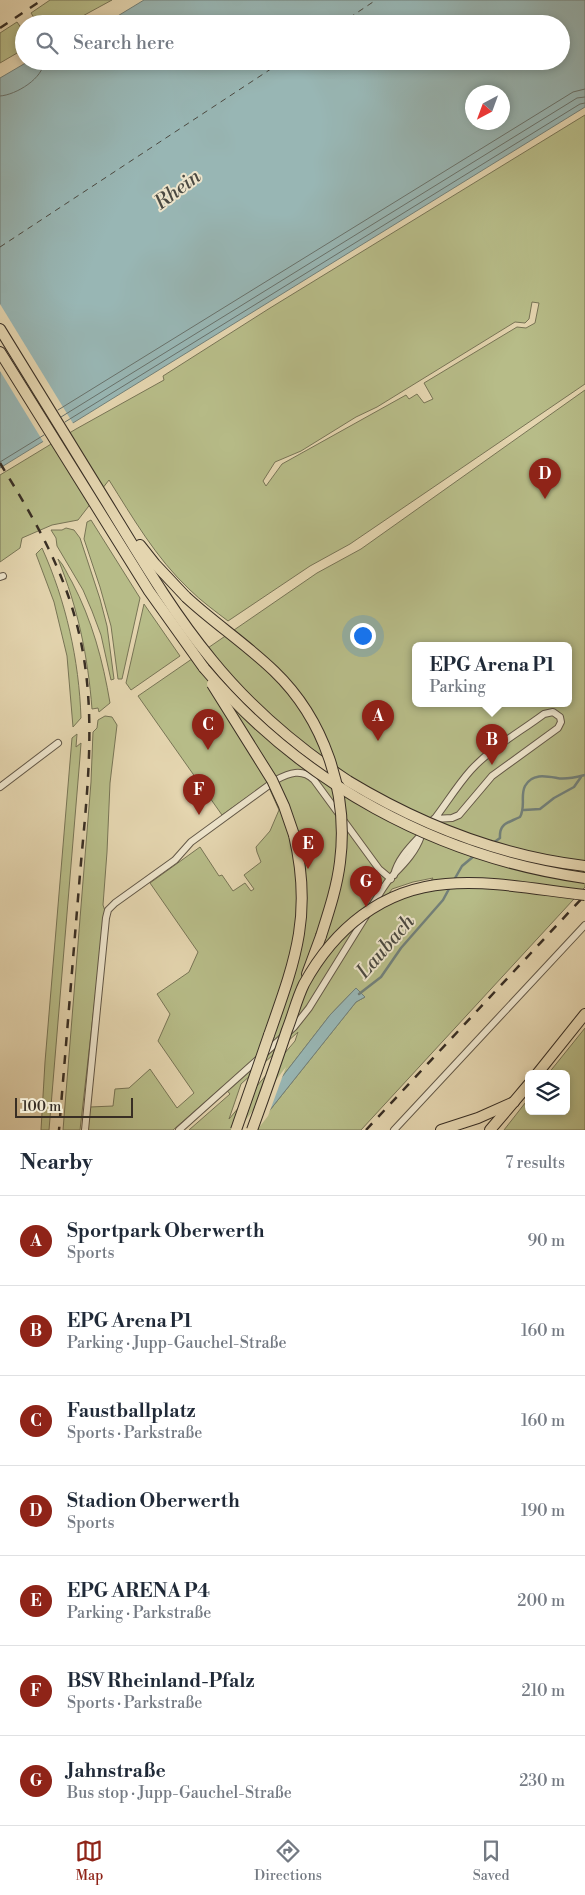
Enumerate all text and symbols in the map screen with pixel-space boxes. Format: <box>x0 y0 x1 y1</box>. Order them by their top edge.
search box <box>15 15 570 70</box>
icon: search <box>33 29 61 57</box>
text: Search here <box>73 31 174 55</box>
north arrow <box>465 85 510 130</box>
water label: Rhein <box>149 164 207 216</box>
pin: D <box>529 458 561 499</box>
your location <box>350 623 376 649</box>
popup <box>412 642 572 707</box>
text: EPG Arena P1 <box>429 653 555 677</box>
text: Parking <box>429 677 486 697</box>
pin: A <box>362 700 394 741</box>
pin: C <box>192 709 224 750</box>
pin: B <box>476 724 508 765</box>
pin: F <box>183 774 215 815</box>
pin: E <box>292 828 324 869</box>
pin: G <box>350 866 382 907</box>
water label: Laubach <box>351 909 421 985</box>
map controls <box>525 1070 570 1115</box>
button: layers <box>525 1070 570 1115</box>
scale bar <box>15 1095 132 1118</box>
text: 100 m <box>22 1098 61 1116</box>
text: Nearby <box>20 1150 93 1176</box>
text: 7 results <box>505 1153 565 1173</box>
text: Sportpark Oberwerth <box>67 1219 265 1243</box>
text: A <box>30 1231 42 1251</box>
text: 90 m <box>527 1231 565 1251</box>
text: Sports <box>67 1243 114 1263</box>
text: EPG Arena P1 <box>67 1309 192 1333</box>
text: B <box>30 1321 42 1341</box>
text: 160 m <box>521 1321 565 1341</box>
text: Parking · Jupp-Gauchel-Straße <box>67 1333 287 1353</box>
text: Faustballplatz <box>67 1399 195 1423</box>
text: C <box>30 1411 42 1431</box>
text: 160 m <box>521 1411 565 1431</box>
text: Sports · Parkstraße <box>67 1423 202 1443</box>
text: Stadion Oberwerth <box>67 1489 240 1513</box>
text: D <box>30 1501 42 1521</box>
text: 190 m <box>521 1501 565 1521</box>
text: Sports <box>67 1513 114 1533</box>
text: EPG ARENA P4 <box>67 1579 210 1603</box>
text: E <box>30 1591 42 1611</box>
text: 200 m <box>517 1591 565 1611</box>
text: Parking · Parkstraße <box>67 1603 211 1623</box>
text: BSV Rheinland-Pfalz <box>67 1669 254 1693</box>
text: F <box>30 1681 42 1701</box>
text: 210 m <box>521 1681 565 1701</box>
text: Sports · Parkstraße <box>67 1693 202 1713</box>
text: Jahnstraße <box>67 1759 166 1783</box>
text: G <box>30 1771 42 1791</box>
text: 230 m <box>519 1771 565 1791</box>
text: Bus stop · Jupp-Gauchel-Straße <box>67 1783 292 1803</box>
tab: Map <box>75 1837 103 1885</box>
tab: Directions <box>254 1837 322 1885</box>
tab: Saved <box>473 1837 510 1885</box>

